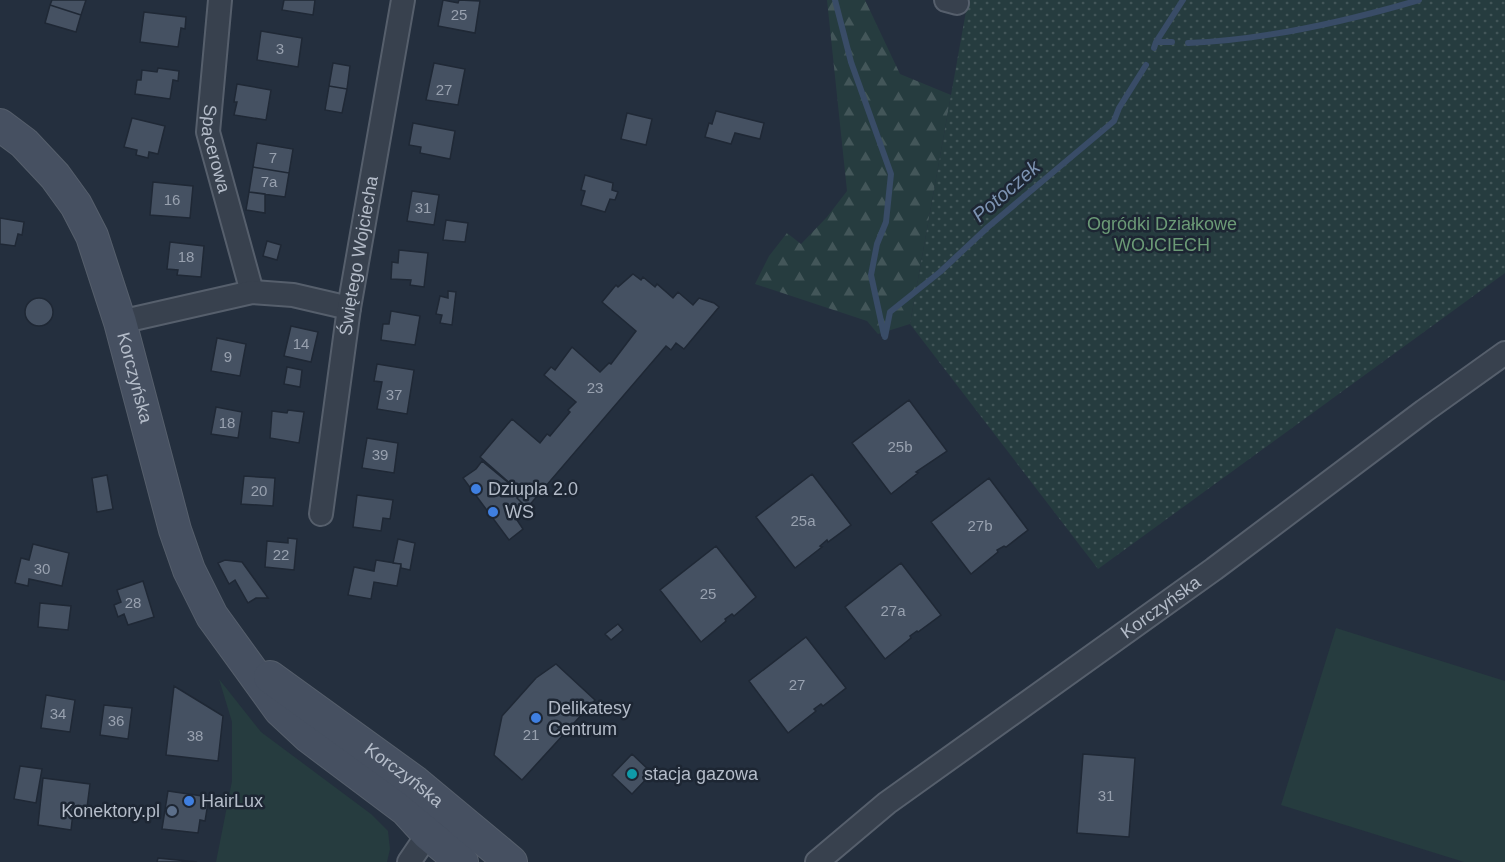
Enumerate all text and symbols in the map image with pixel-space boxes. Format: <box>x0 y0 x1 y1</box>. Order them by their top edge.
house number: 25 <box>451 6 467 23</box>
house number: 3 <box>276 40 284 57</box>
house number: 27 <box>436 81 452 98</box>
street label: Spacerowa <box>198 104 234 196</box>
house number: 7 <box>269 149 277 166</box>
water label: Potoczek <box>968 155 1045 226</box>
house number: 7a <box>261 173 278 190</box>
street label: Świętego Wojciecha <box>334 173 382 337</box>
house number: 16 <box>164 191 180 208</box>
house number: 31 <box>415 199 431 216</box>
park label: Ogródki Działkowe WOJCIECH <box>1087 214 1237 255</box>
house number: 18 <box>178 248 194 265</box>
street label: Korczyńska <box>113 330 157 426</box>
house number: 14 <box>293 335 309 352</box>
house number: 9 <box>224 348 232 365</box>
house number: 23 <box>587 379 603 396</box>
house number: 37 <box>386 386 402 403</box>
house number: 18 <box>219 414 235 431</box>
house number: 25b <box>887 438 913 455</box>
house number: 39 <box>372 446 388 463</box>
place label: Dziupla 2.0 <box>488 479 578 499</box>
house number: 20 <box>251 482 267 499</box>
marker: Dziupla 2.0 <box>469 482 483 496</box>
place label: WS <box>505 502 534 522</box>
marker: WS <box>486 505 500 519</box>
house number: 25a <box>790 512 816 529</box>
house number: 27b <box>967 517 993 534</box>
house number: 22 <box>273 546 289 563</box>
house number: 30 <box>34 560 50 577</box>
street label: Korczyńska <box>1117 571 1205 642</box>
house number: 25 <box>700 585 716 602</box>
house number: 28 <box>125 594 141 611</box>
house number: 27a <box>880 602 906 619</box>
house number: 27 <box>789 676 805 693</box>
place label: Delikatesy Centrum <box>548 698 631 739</box>
house number: 34 <box>50 705 66 722</box>
marker: Delikatesy Centrum <box>529 711 543 725</box>
house number: 36 <box>108 712 124 729</box>
house number: 21 <box>523 726 539 743</box>
house number: 38 <box>187 727 203 744</box>
street label: Korczyńska <box>361 739 448 812</box>
place label: stacja gazowa <box>644 764 759 784</box>
marker: stacja gazowa <box>625 767 639 781</box>
house number: 31 <box>1098 787 1114 804</box>
place label: HairLux <box>201 791 263 811</box>
marker: HairLux <box>182 794 196 808</box>
place label: Konektory.pl <box>61 801 160 821</box>
marker: Konektory.pl <box>165 804 179 818</box>

